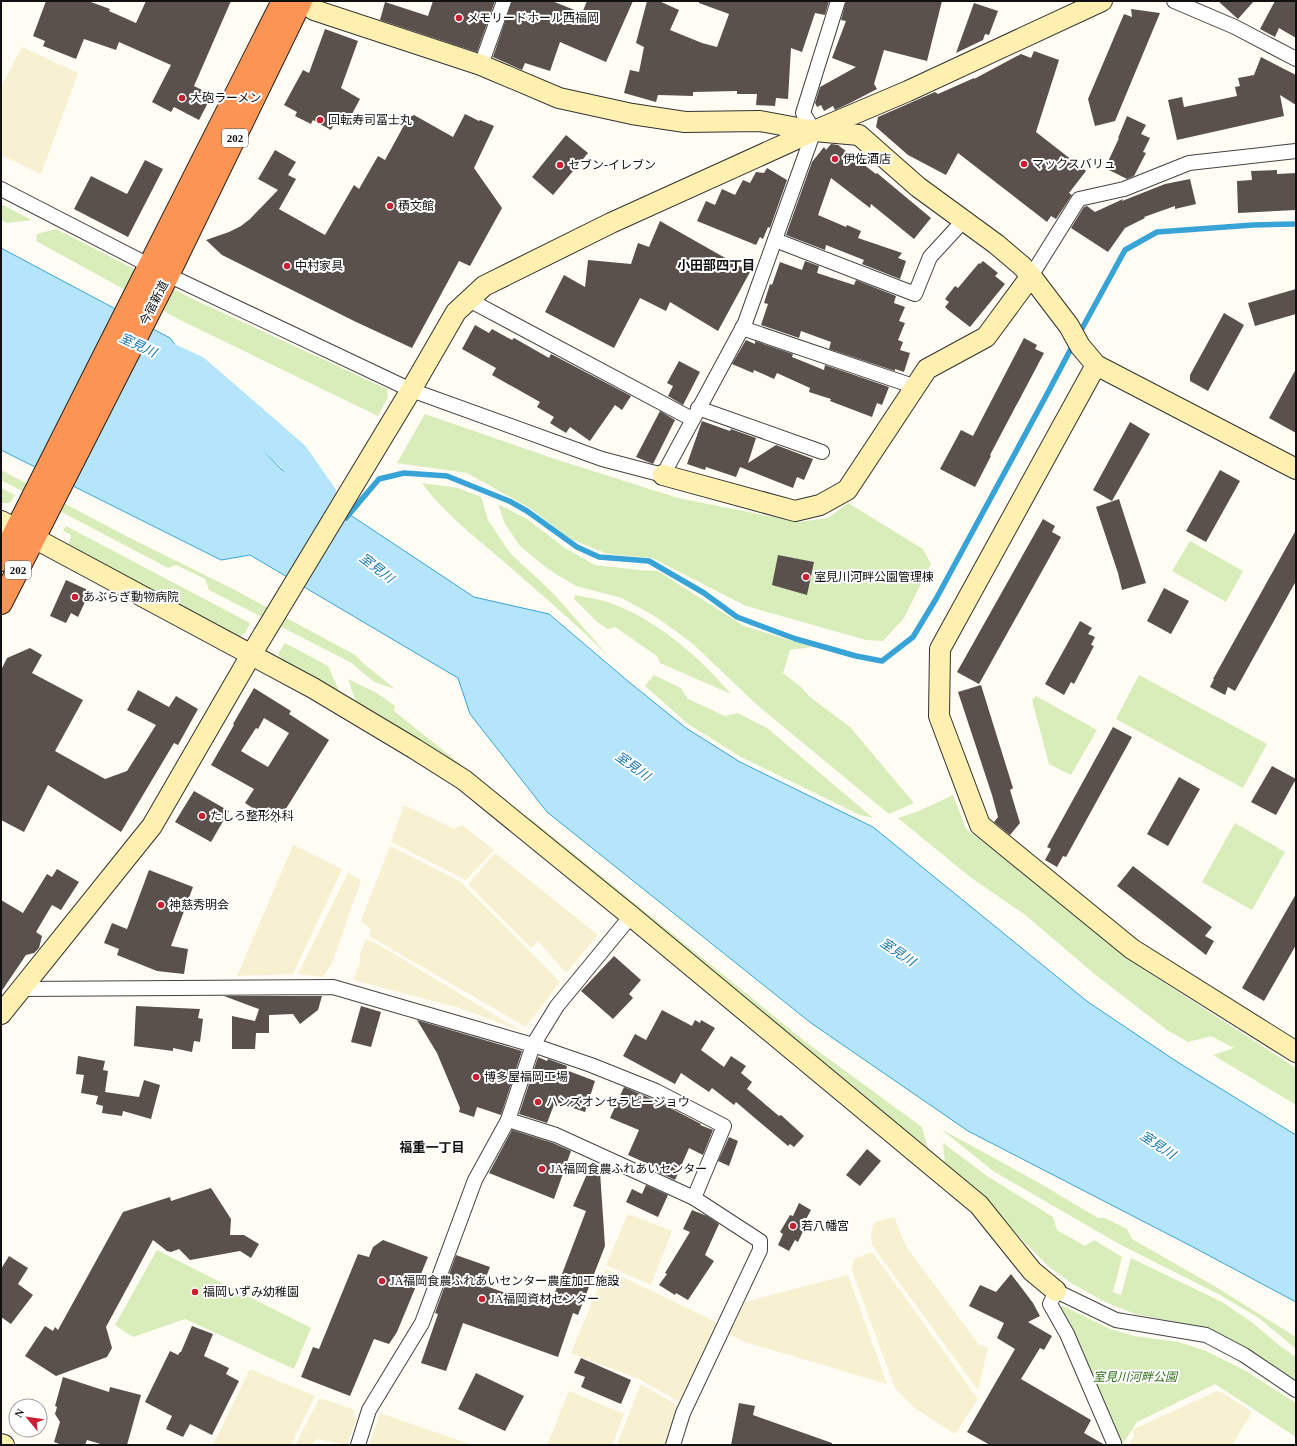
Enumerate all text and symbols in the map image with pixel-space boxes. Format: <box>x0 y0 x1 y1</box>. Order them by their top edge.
place label: メモリードホール西福岡 <box>467 11 599 25</box>
marker: メモリードホール西福岡 <box>454 13 464 23</box>
place label: 大砲ラーメン <box>190 91 262 105</box>
marker: 大砲ラーメン <box>177 93 187 103</box>
place label: 回転寿司冨士丸 <box>328 113 412 127</box>
marker: 回転寿司冨士丸 <box>315 115 325 125</box>
road number: 202 <box>222 129 248 147</box>
place label: 伊佐酒店 <box>843 152 891 166</box>
marker: 伊佐酒店 <box>830 154 840 164</box>
place label: マックスバリュ <box>1032 157 1116 171</box>
place label: セブン-イレブン <box>568 158 656 172</box>
marker: マックスバリュ <box>1019 159 1029 169</box>
marker: セブン-イレブン <box>555 160 565 170</box>
place label: 積文館 <box>398 199 434 213</box>
marker: 積文館 <box>385 201 395 211</box>
district label: 小田部四丁目 <box>677 258 755 273</box>
place label: 中村家具 <box>295 259 343 273</box>
marker: 中村家具 <box>282 261 292 271</box>
street label: 今宿新道 <box>137 278 171 328</box>
water label: 室見川 <box>117 330 161 361</box>
water label: 室見川 <box>357 550 399 587</box>
road number: 202 <box>5 561 31 579</box>
place label: 室見川河畔公園管理棟 <box>814 570 934 584</box>
marker: 室見川河畔公園管理棟 <box>801 572 811 582</box>
place label: あぶらぎ動物病院 <box>83 590 179 604</box>
marker: あぶらぎ動物病院 <box>70 592 80 602</box>
water label: 室見川 <box>613 748 655 785</box>
place label: たしろ整形外科 <box>210 809 294 823</box>
marker: たしろ整形外科 <box>197 811 207 821</box>
place label: 神慈秀明会 <box>169 898 229 912</box>
marker: 神慈秀明会 <box>156 900 166 910</box>
water label: 室見川 <box>878 935 920 970</box>
place label: 博多屋福岡工場 <box>484 1070 568 1084</box>
marker: 博多屋福岡工場 <box>471 1072 481 1082</box>
place label: ハンズオンセラピージョウ <box>546 1095 690 1109</box>
marker: ハンズオンセラピージョウ <box>533 1097 543 1107</box>
water label: 室見川 <box>1138 1128 1180 1163</box>
district label: 福重一丁目 <box>399 1140 465 1155</box>
place label: JA福岡食農ふれあいセンター <box>550 1162 707 1176</box>
marker: JA福岡食農ふれあいセンター <box>537 1164 547 1174</box>
place label: 若八幡宮 <box>801 1219 849 1233</box>
marker: 若八幡宮 <box>788 1221 798 1231</box>
place label: JA福岡食農ふれあいセンター農産加工施設 <box>390 1274 619 1288</box>
marker: JA福岡食農ふれあいセンター農産加工施設 <box>377 1276 387 1286</box>
place label: 福岡いずみ幼稚園 <box>203 1285 299 1299</box>
marker: 福岡いずみ幼稚園 <box>190 1287 200 1297</box>
place label: JA福岡資材センター <box>490 1292 599 1306</box>
marker: JA福岡資材センター <box>477 1294 487 1304</box>
park label: 室見川河畔公園 <box>1093 1370 1179 1384</box>
north arrow <box>8 1398 48 1438</box>
text: N <box>12 1407 26 1420</box>

